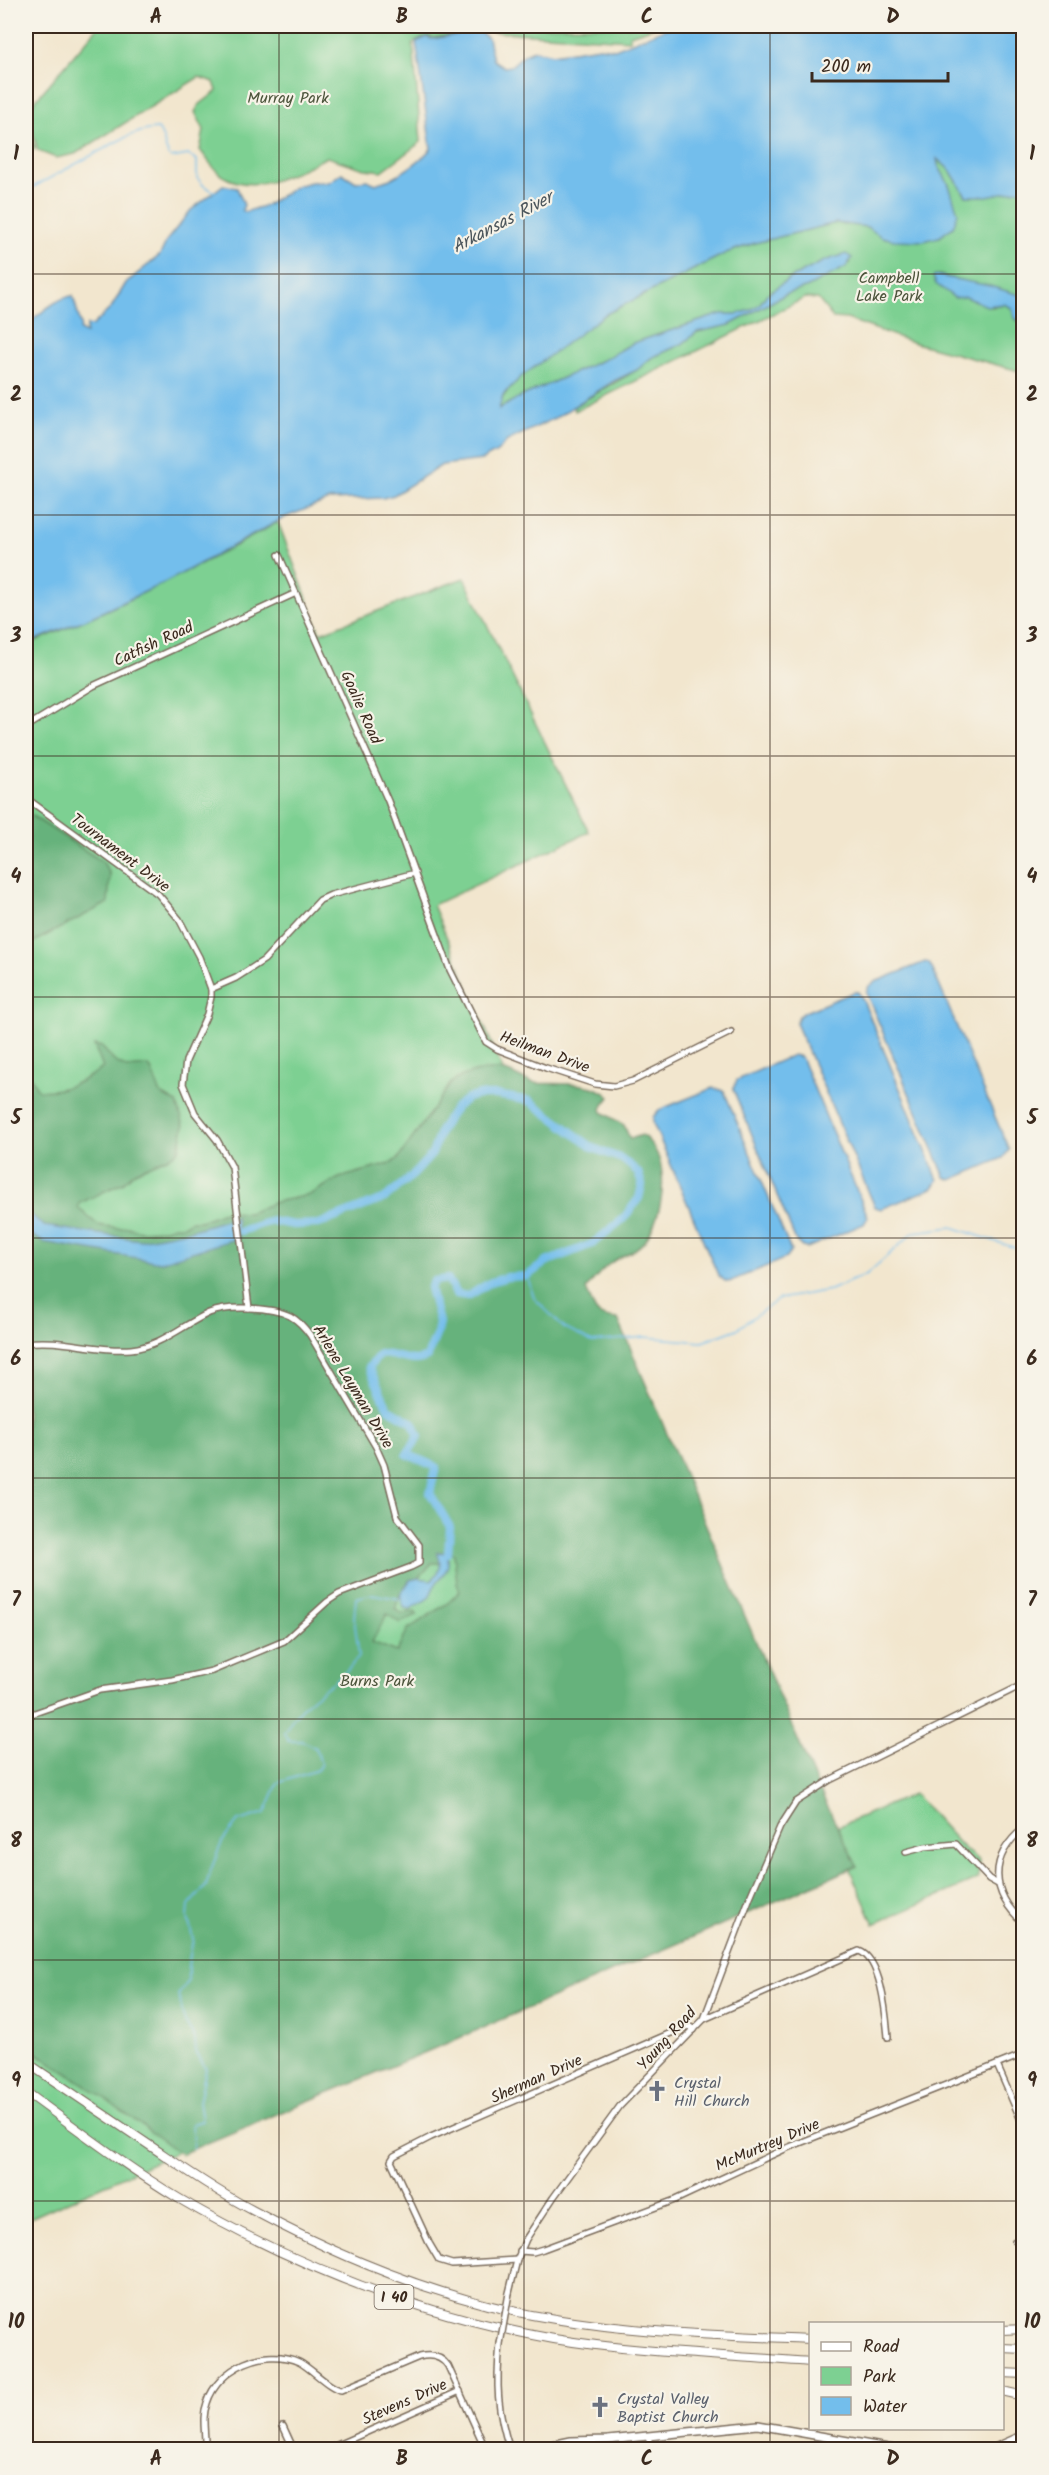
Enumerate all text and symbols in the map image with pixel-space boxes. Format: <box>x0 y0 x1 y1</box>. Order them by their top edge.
text: A <box>150 2 162 34</box>
text: B <box>396 2 408 34</box>
text: C <box>641 2 653 34</box>
text: D <box>886 2 900 34</box>
scale bar <box>812 45 948 83</box>
text: 200 m <box>821 53 871 82</box>
park label: Murray Park <box>247 86 329 111</box>
text: 1 <box>13 139 19 171</box>
text: 1 <box>1029 139 1035 171</box>
water label: Arkansas River <box>447 183 562 262</box>
park label: Campbell Lake Park <box>856 266 923 309</box>
text: 2 <box>10 380 22 412</box>
text: 2 <box>1026 380 1038 412</box>
street label: Catfish Road <box>110 615 199 674</box>
text: 3 <box>10 621 22 653</box>
text: 3 <box>1026 621 1038 653</box>
street label: Goalie Road <box>333 667 388 749</box>
street label: Tournament Drive <box>65 807 175 899</box>
text: 4 <box>11 862 22 894</box>
text: 4 <box>1027 862 1038 894</box>
street label: Heilman Drive <box>496 1025 593 1080</box>
text: 5 <box>10 1103 23 1135</box>
text: 5 <box>1026 1103 1039 1135</box>
street label: Arlene Layman Drive <box>306 1320 400 1453</box>
text: 6 <box>11 1344 22 1376</box>
text: 6 <box>1027 1344 1038 1376</box>
text: 7 <box>11 1585 21 1617</box>
text: 7 <box>1027 1585 1037 1617</box>
park label: Burns Park <box>340 1669 414 1694</box>
text: 8 <box>10 1826 22 1858</box>
text: 8 <box>1026 1826 1038 1858</box>
street label: Young Road <box>631 2001 703 2077</box>
street label: Sherman Drive <box>487 2048 587 2111</box>
text: 9 <box>11 2066 21 2098</box>
text: 9 <box>1027 2066 1037 2098</box>
place label: Crystal Hill Church <box>674 2071 750 2114</box>
church icon: Crystal Hill Church <box>645 2079 669 2103</box>
street label: McMurtrey Drive <box>711 2112 824 2179</box>
road number: I 40 <box>374 2285 414 2309</box>
text: 10 <box>8 2307 25 2339</box>
text: 10 <box>1024 2307 1041 2339</box>
legend <box>809 2322 1004 2430</box>
text: Road <box>863 2333 900 2362</box>
text: Park <box>863 2363 896 2392</box>
street label: Stevens Drive <box>358 2372 451 2432</box>
place label: Crystal Valley Baptist Church <box>617 2387 719 2430</box>
text: Water <box>863 2393 908 2422</box>
church icon: Crystal Valley Baptist Church <box>588 2395 612 2419</box>
text: A <box>150 2444 162 2475</box>
text: B <box>396 2444 408 2475</box>
text: C <box>641 2444 653 2475</box>
text: D <box>886 2444 900 2475</box>

